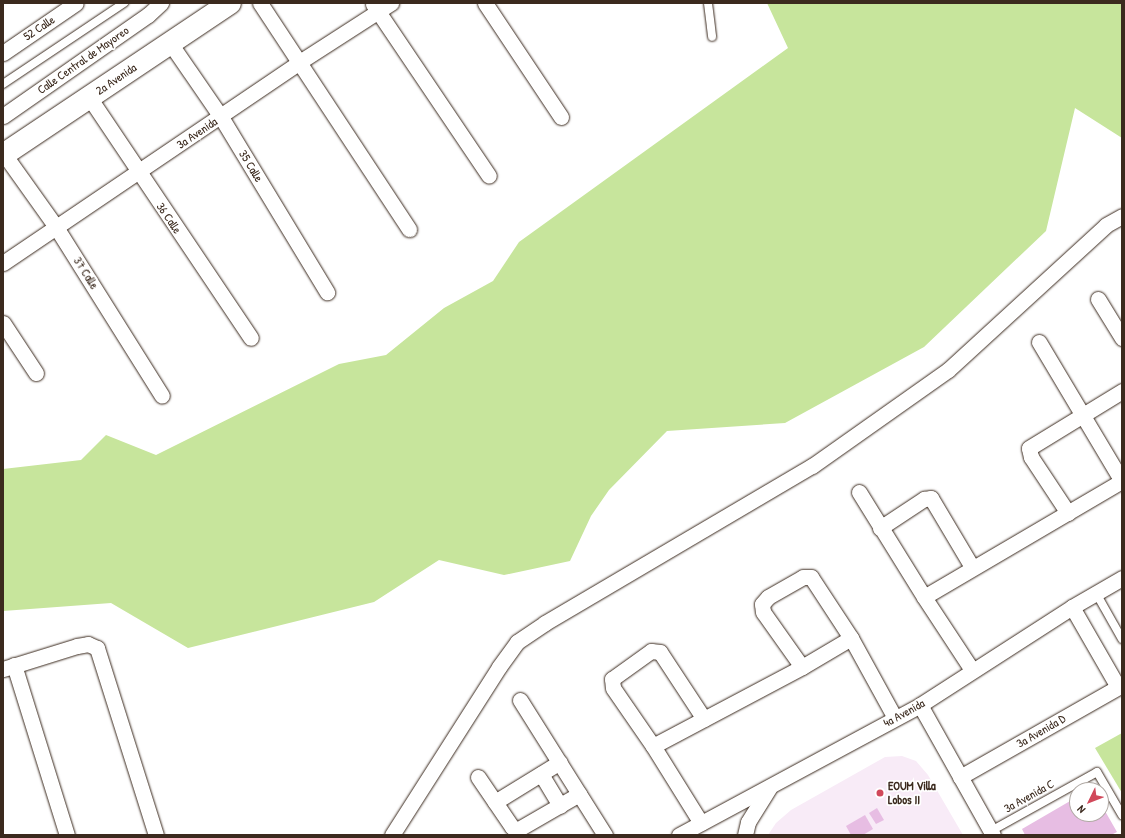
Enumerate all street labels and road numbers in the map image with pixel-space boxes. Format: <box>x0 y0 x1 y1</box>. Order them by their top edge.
street label: 52 Calle <box>21 12 57 44</box>
street label: Calle Central de Mayoreo <box>34 23 132 97</box>
street label: 2a Avenida <box>93 60 139 98</box>
street label: 3a Avenida <box>174 114 220 152</box>
street label: 35 Calle <box>236 148 266 184</box>
street label: 36 Calle <box>153 200 185 236</box>
street label: 37 Calle <box>71 254 101 292</box>
street label: 4a Avenida <box>881 696 927 730</box>
street label: 3a Avenida D <box>1014 711 1068 751</box>
street label: 3a Avenida C <box>1001 776 1057 816</box>

